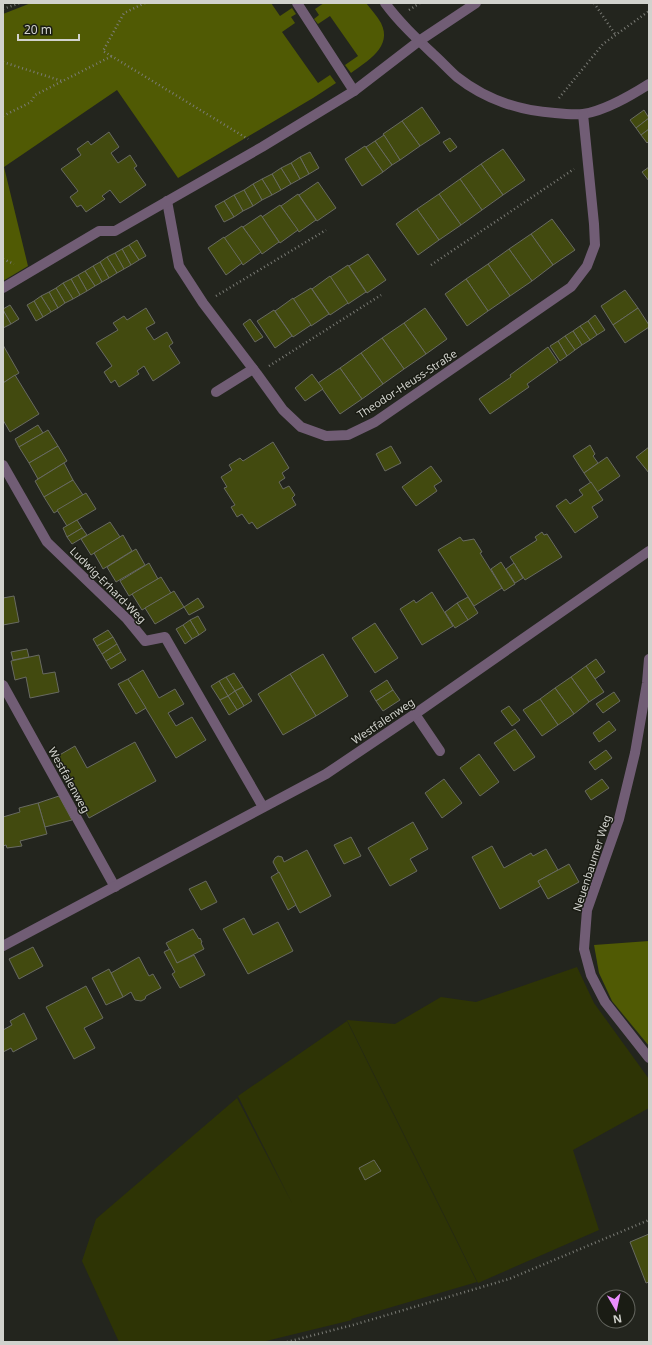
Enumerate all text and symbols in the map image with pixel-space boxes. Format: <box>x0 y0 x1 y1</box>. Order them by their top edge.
scale bar <box>18 16 79 42</box>
text: 20 m <box>24 21 52 38</box>
street label: Theodor-Heuss-Straße <box>354 346 460 422</box>
street label: Ludwig-Erhard-Weg <box>67 543 150 626</box>
street label: Westfalenweg <box>348 694 417 747</box>
street label: Westfalenweg <box>45 744 94 815</box>
street label: Neuenbaumer Weg <box>569 813 614 913</box>
north arrow <box>596 1289 636 1329</box>
text: N <box>612 1311 623 1327</box>

